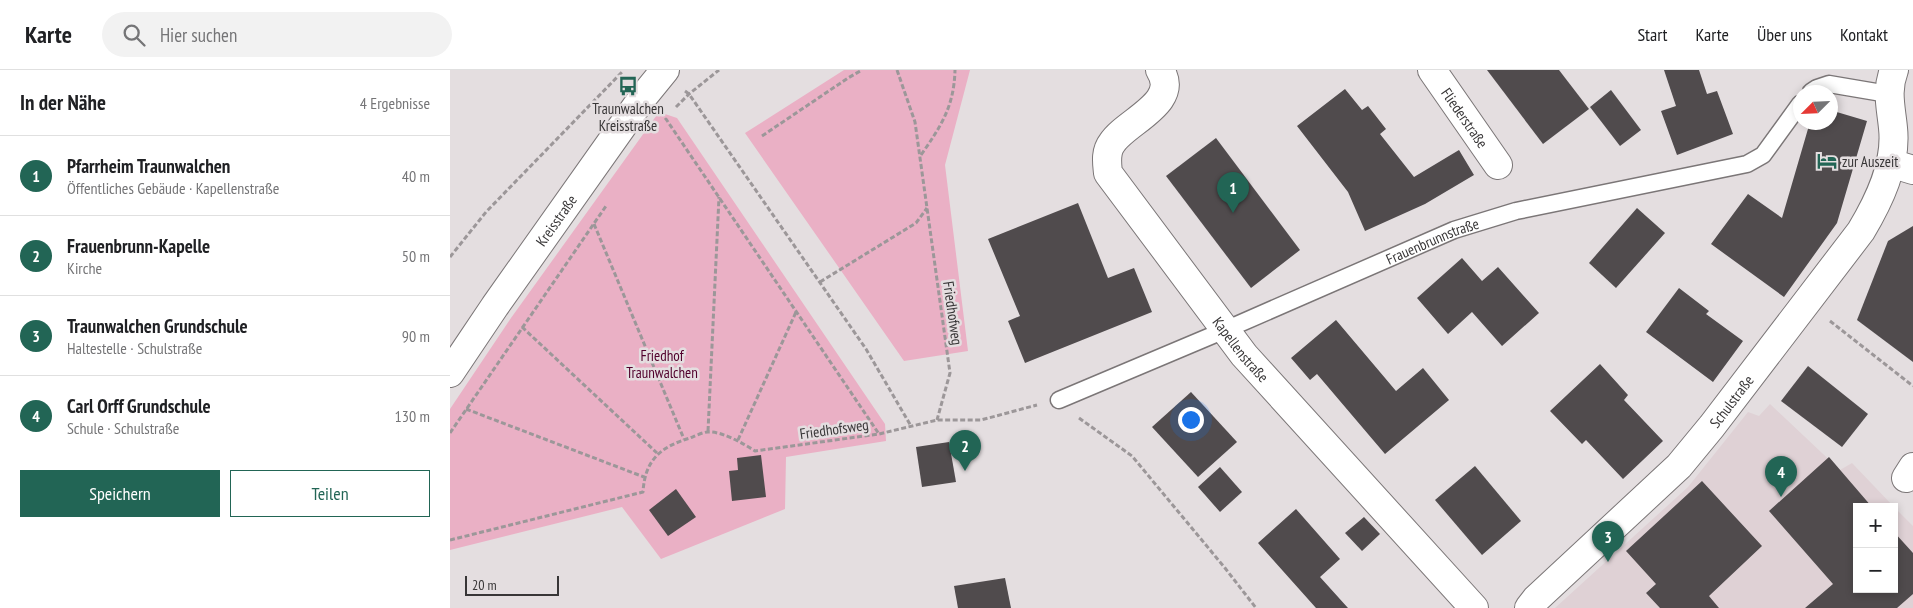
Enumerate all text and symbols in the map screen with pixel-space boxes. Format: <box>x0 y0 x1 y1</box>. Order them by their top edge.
search box <box>102 12 452 57</box>
text: Karte <box>25 19 72 50</box>
icon: search <box>120 21 148 49</box>
text: Hier suchen <box>160 23 237 47</box>
text: Start <box>1637 23 1668 46</box>
text: Karte <box>1696 23 1729 46</box>
text: Über uns <box>1757 23 1812 46</box>
text: Kontakt <box>1840 23 1888 46</box>
bus stop icon: Traunwalchen Kreisstraße <box>617 75 639 97</box>
street label: Fliederstraße <box>1438 84 1493 151</box>
north arrow <box>1793 85 1838 130</box>
text: In der Nähe <box>20 89 106 116</box>
text: 4 Ergebnisse <box>360 93 430 113</box>
place label: Traunwalchen Kreisstraße <box>592 99 664 135</box>
hotel icon: zur Auszeit <box>1816 150 1838 172</box>
place label: zur Auszeit <box>1842 152 1898 171</box>
text: Pfarrheim Traunwalchen <box>67 154 230 178</box>
text: 1 <box>32 166 40 186</box>
text: 40 m <box>402 166 430 186</box>
pin: 1 <box>1217 172 1249 213</box>
text: Öffentliches Gebäude · Kapellenstraße <box>67 178 279 198</box>
street label: Kreisstraße <box>531 191 581 249</box>
street label: Frauenbrunnstraße <box>1383 213 1481 268</box>
text: Frauenbrunn-Kapelle <box>67 234 210 258</box>
text: 2 <box>32 246 40 266</box>
text: 50 m <box>402 246 430 266</box>
text: Kirche <box>67 258 102 278</box>
street label: Friedhofweg <box>939 280 967 346</box>
street label: Kapellenstraße <box>1209 313 1273 386</box>
text: Traunwalchen Grundschule <box>67 314 248 338</box>
text: 3 <box>32 326 40 346</box>
text: 90 m <box>402 326 430 346</box>
text: Haltestelle · Schulstraße <box>67 338 202 358</box>
park label: Friedhof Traunwalchen <box>626 346 698 382</box>
street label: Schulstraße <box>1705 371 1757 431</box>
text: Carl Orff Grundschule <box>67 394 211 418</box>
text: 4 <box>32 406 40 426</box>
text: 130 m <box>395 406 430 426</box>
your location <box>1178 407 1204 433</box>
street label: Friedhofsweg <box>798 415 870 443</box>
text: Schule · Schulstraße <box>67 418 179 438</box>
pin: 2 <box>949 430 981 471</box>
pin: 4 <box>1765 456 1797 497</box>
button: Speichern <box>20 470 220 517</box>
button: Teilen <box>230 470 430 517</box>
map controls <box>1853 503 1898 593</box>
button: + <box>1853 503 1898 548</box>
pin: 3 <box>1592 521 1624 562</box>
button: − <box>1853 548 1898 593</box>
scale bar <box>465 573 559 596</box>
text: 20 m <box>472 576 497 594</box>

